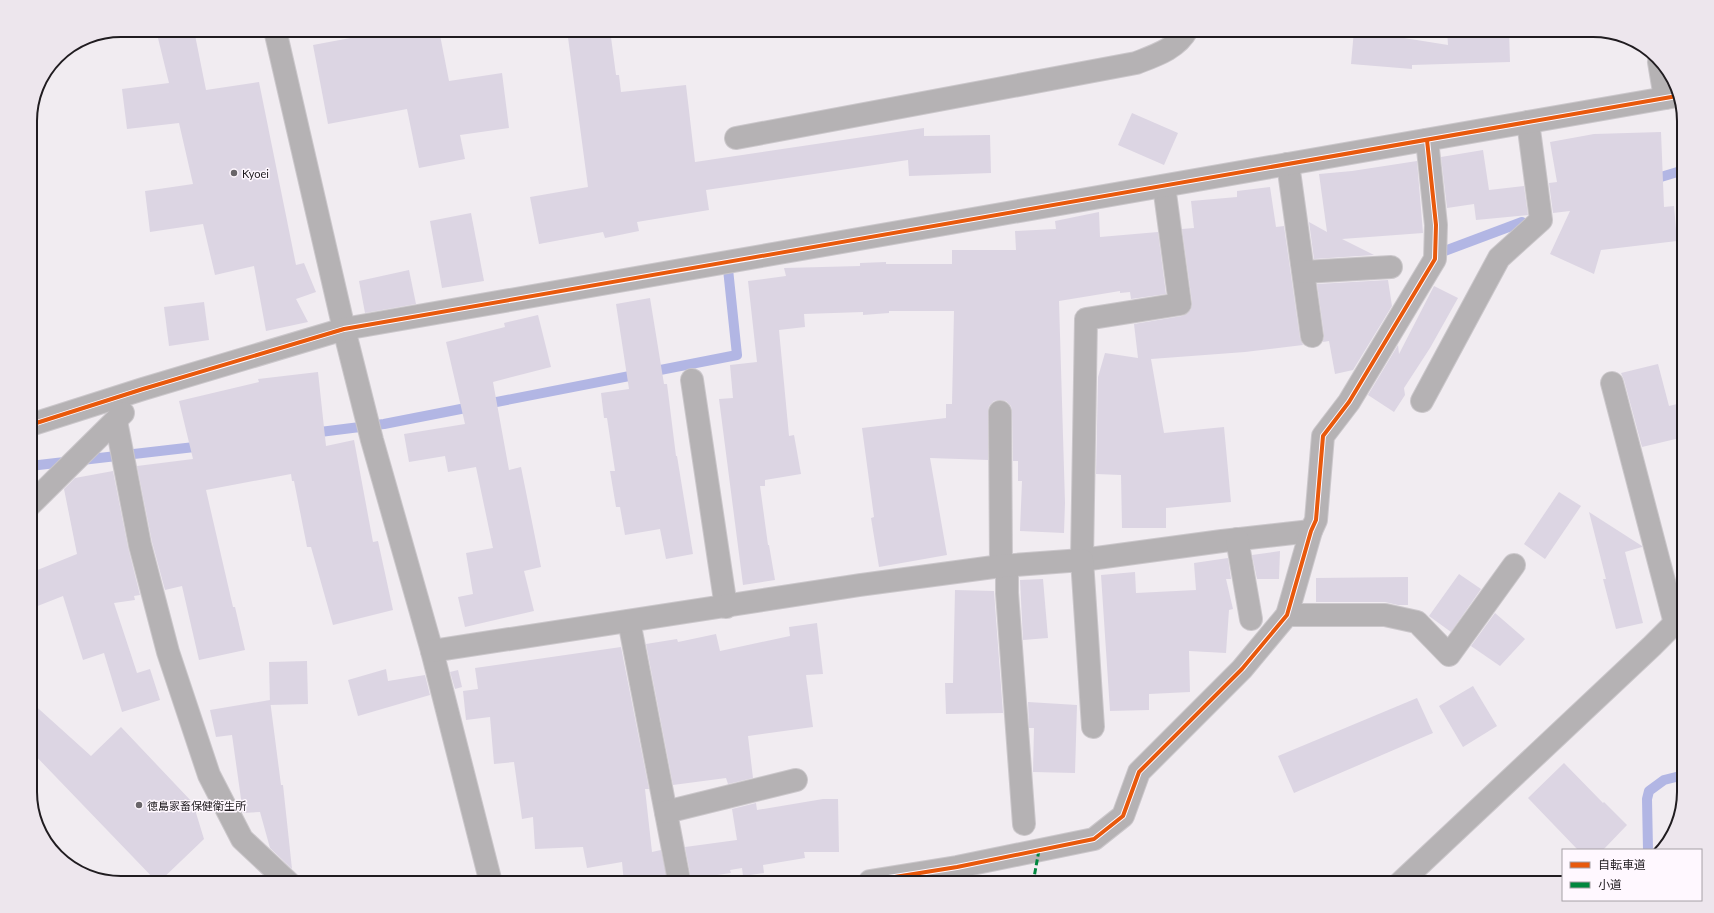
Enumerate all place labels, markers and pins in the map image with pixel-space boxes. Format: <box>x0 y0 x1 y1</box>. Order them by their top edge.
place label: Kyoei <box>242 167 269 180</box>
marker: Kyoei <box>229 168 239 178</box>
place label: 徳島家畜保健衛生所 <box>147 799 247 812</box>
marker: 徳島家畜保健衛生所 <box>134 800 144 810</box>

